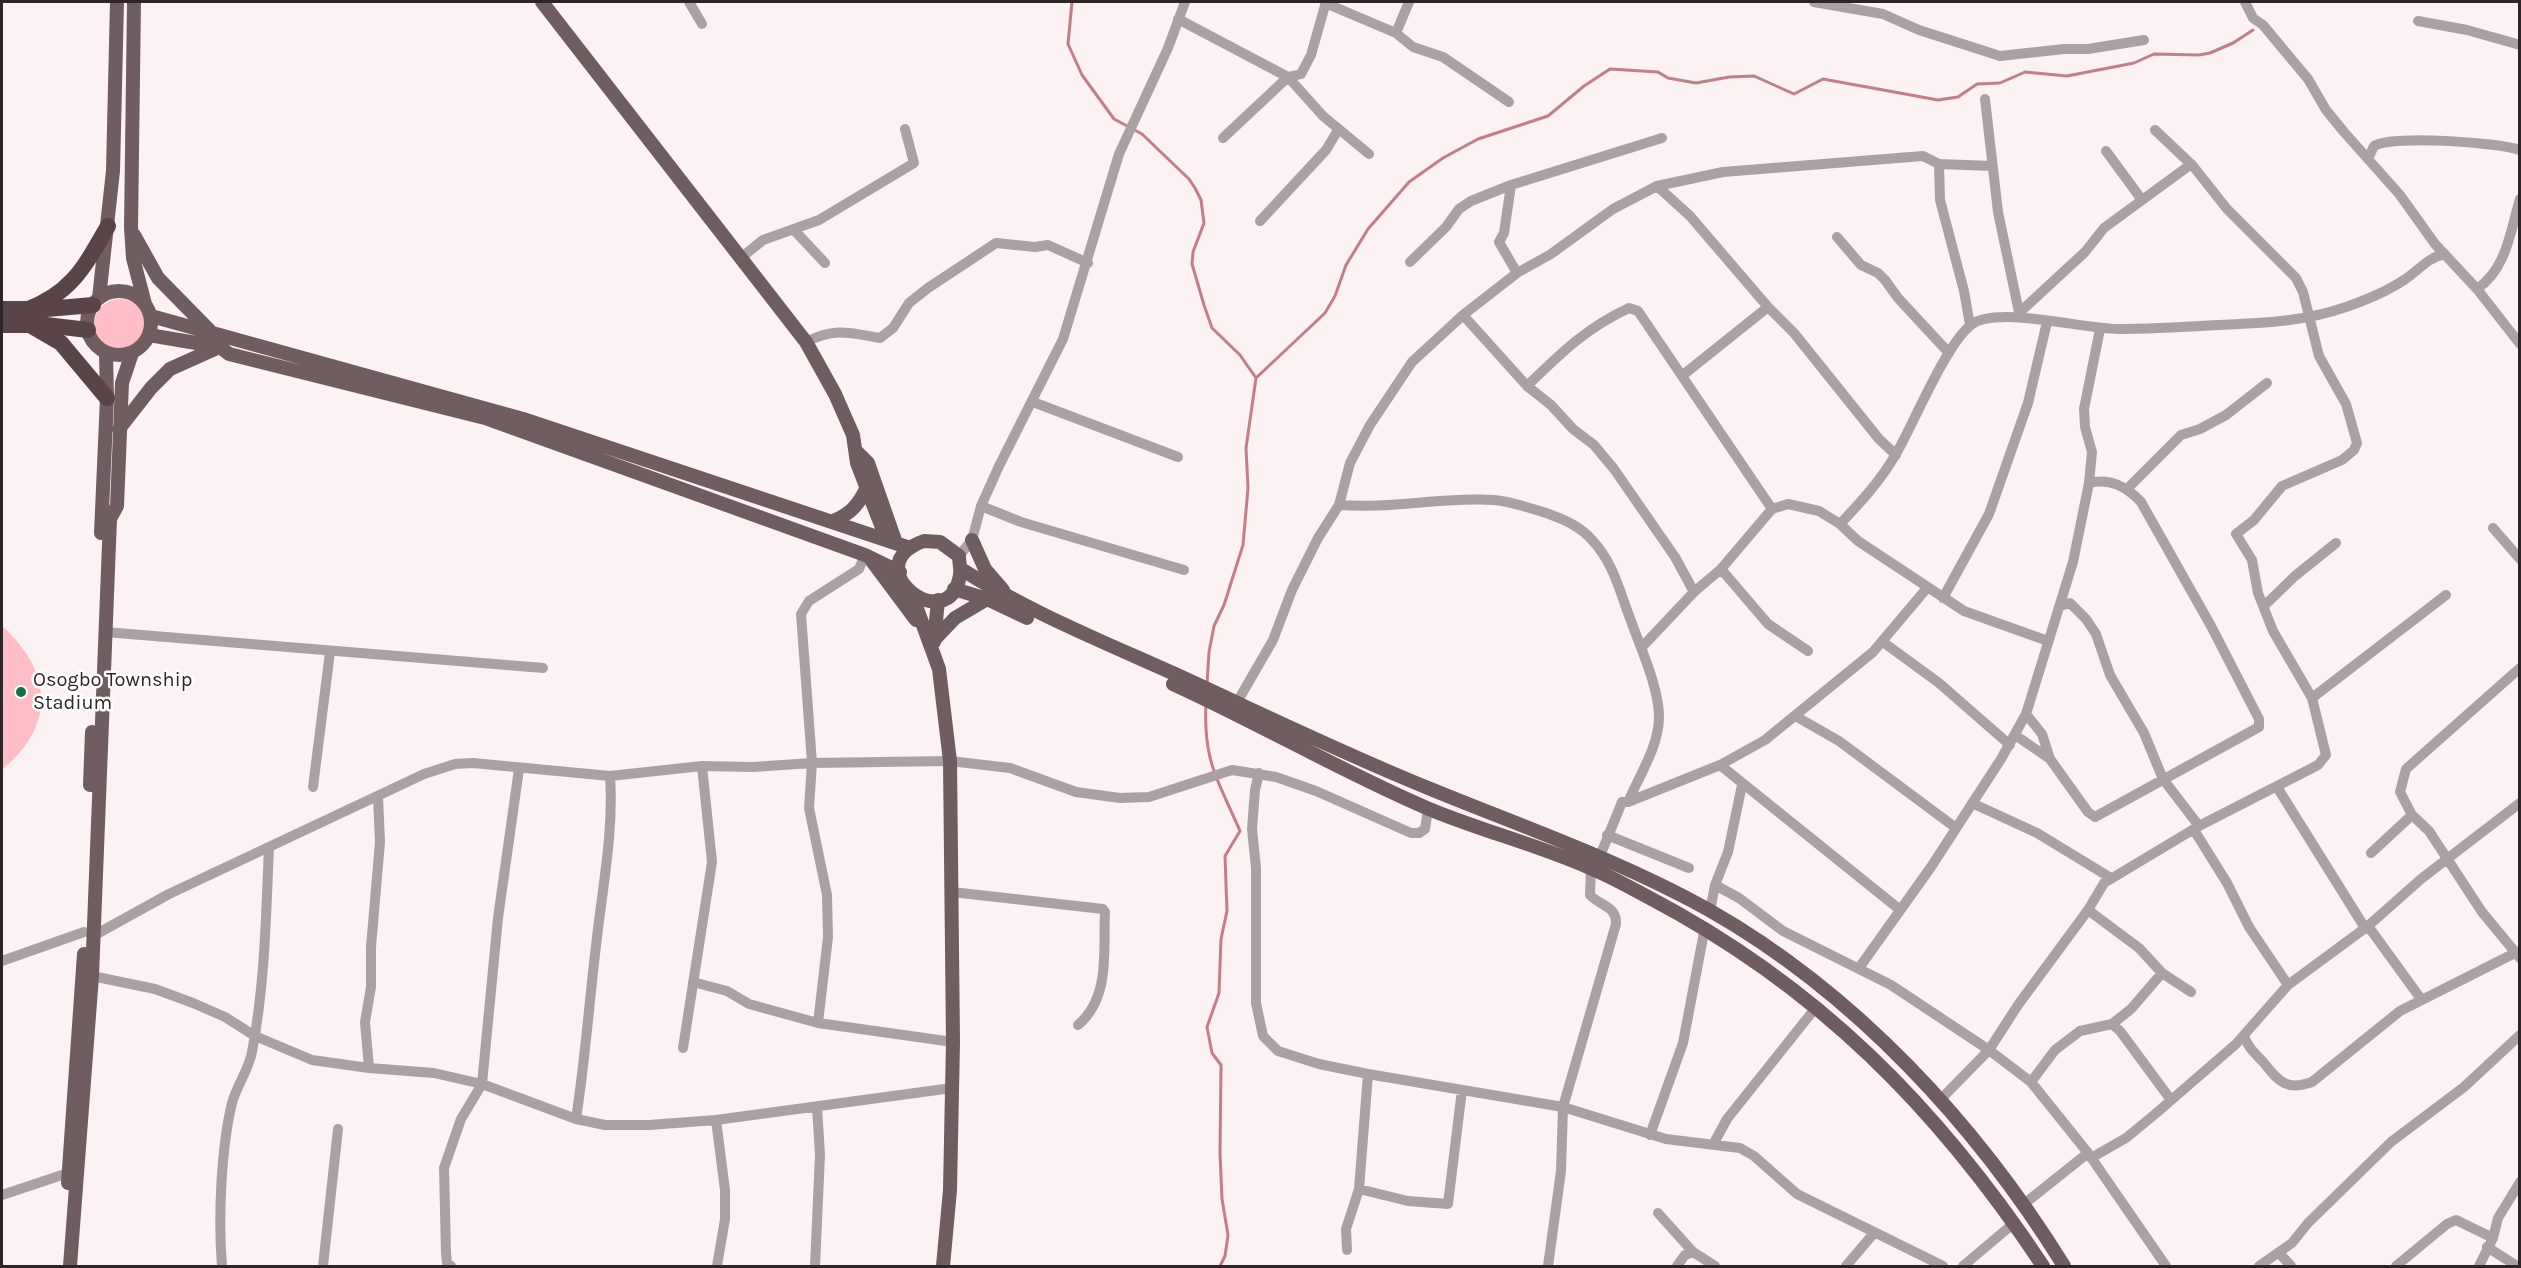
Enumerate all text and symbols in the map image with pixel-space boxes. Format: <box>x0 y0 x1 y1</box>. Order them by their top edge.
place label: Osogbo Township Stadium <box>33 668 192 715</box>
marker: Osogbo Township Stadium <box>14 685 28 699</box>

